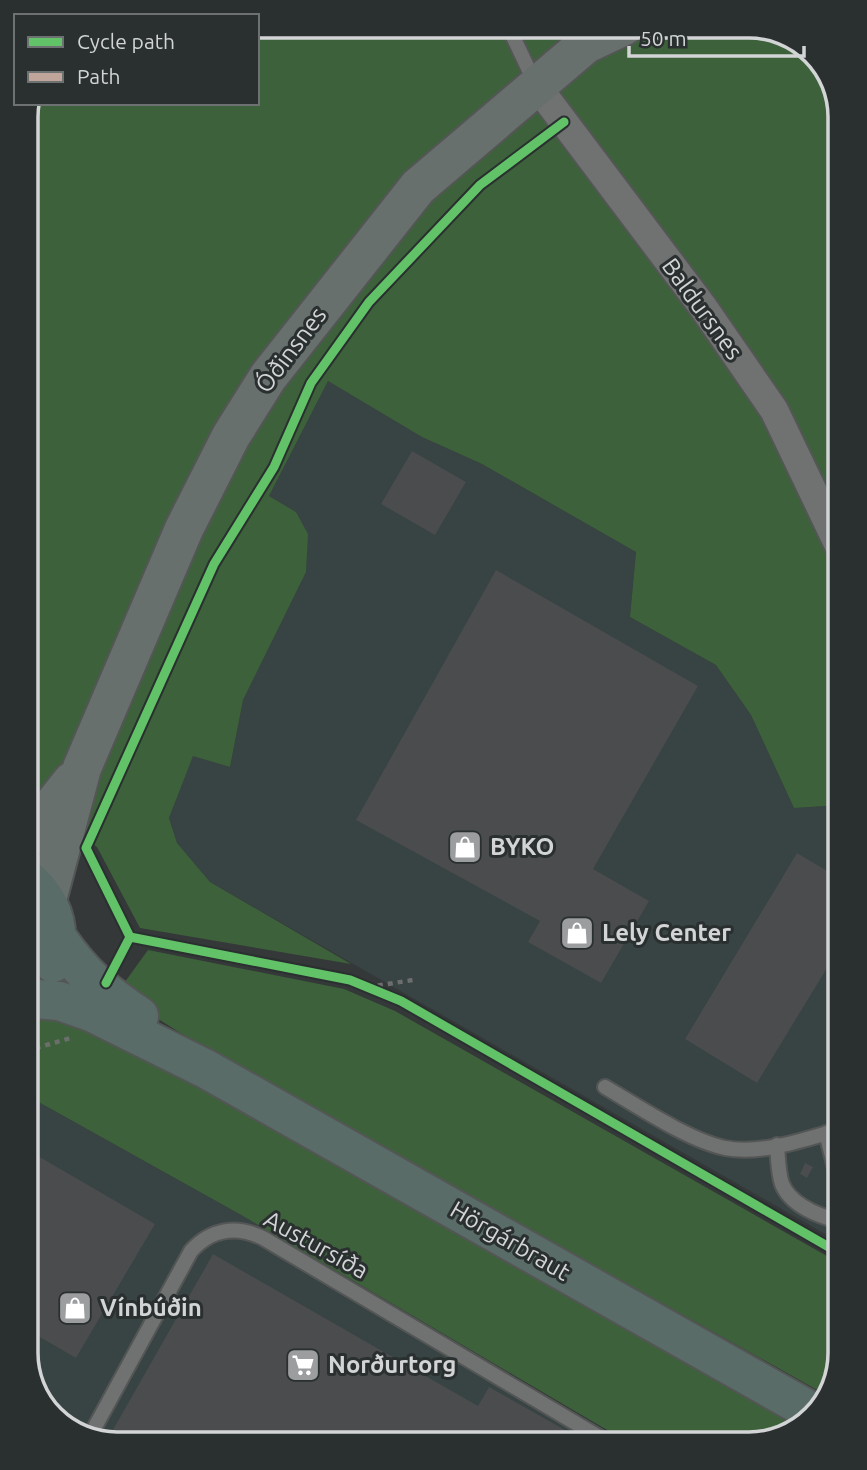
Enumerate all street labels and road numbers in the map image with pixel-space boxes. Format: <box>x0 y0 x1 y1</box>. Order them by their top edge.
street label: Baldursnes <box>657 253 748 365</box>
street label: Óðinsnes <box>249 301 331 398</box>
street label: Hörgárbraut <box>446 1195 575 1286</box>
street label: Austursíða <box>260 1205 373 1284</box>

